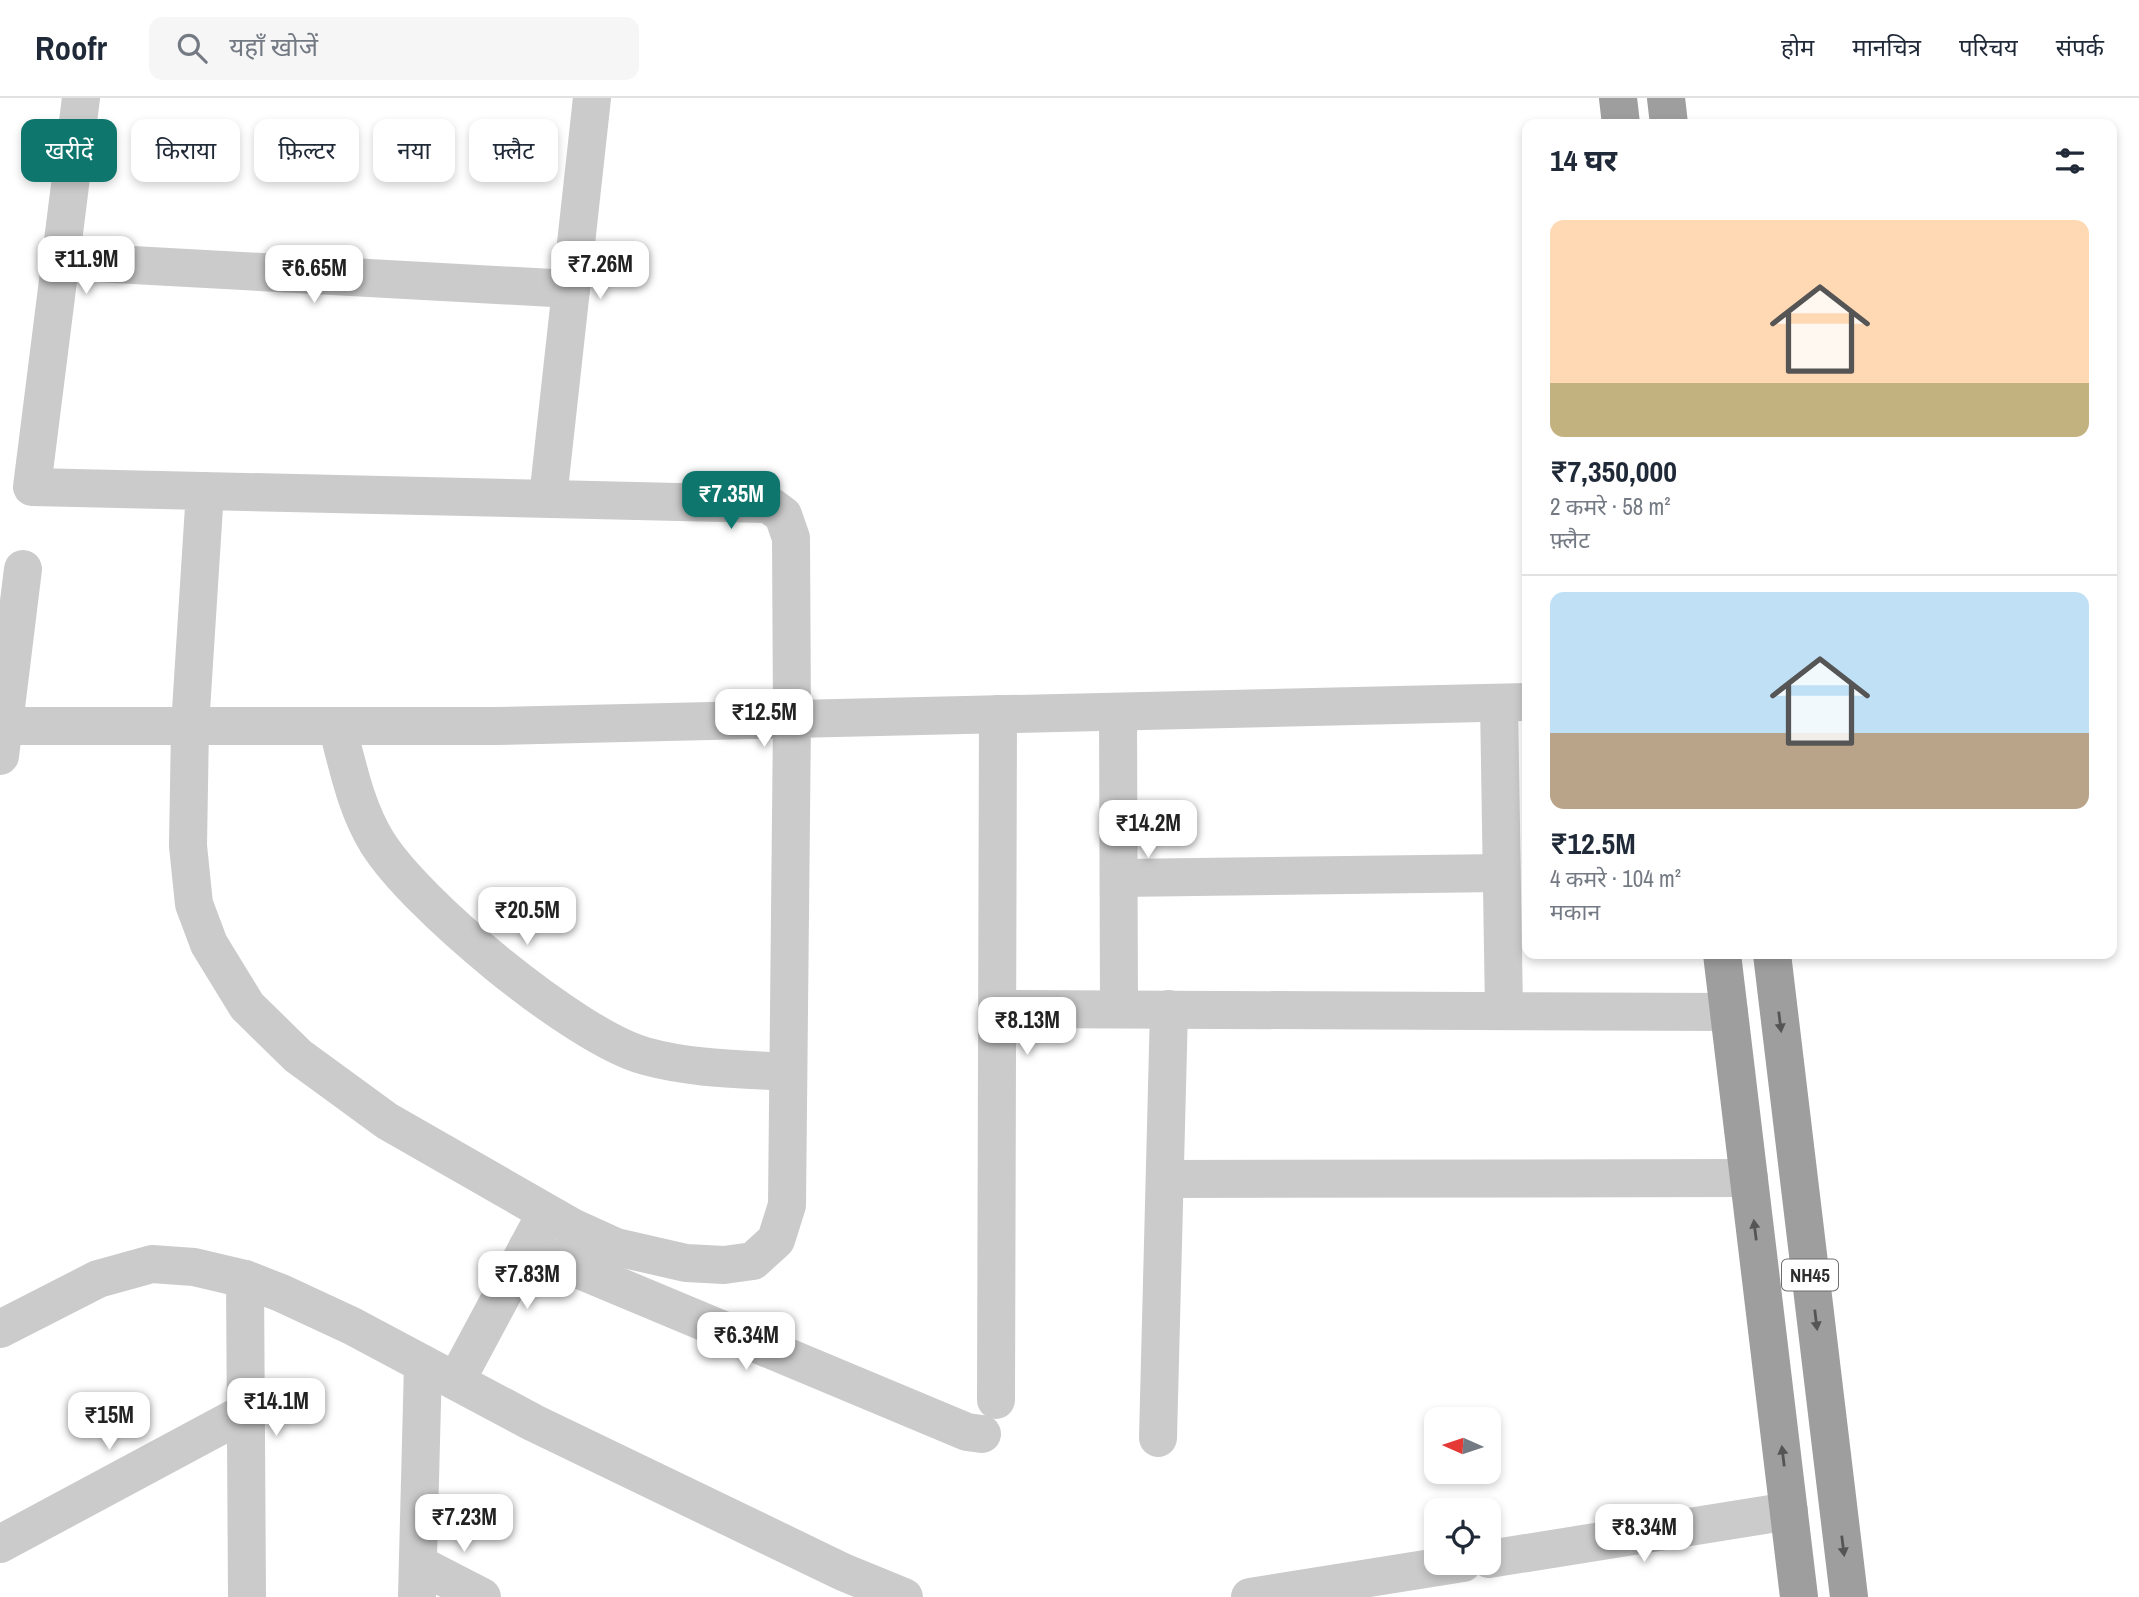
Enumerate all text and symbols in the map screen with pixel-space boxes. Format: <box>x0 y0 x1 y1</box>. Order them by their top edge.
search box <box>149 17 639 80</box>
text: Roofr <box>35 26 107 70</box>
icon: search <box>173 29 211 67</box>
text: यहाँ खोजें <box>229 29 318 64</box>
text: होम <box>1781 31 1814 63</box>
text: मानचित्र <box>1852 31 1921 63</box>
text: परिचय <box>1959 31 2018 63</box>
text: संपर्क <box>2056 31 2104 63</box>
chip: खरीदें <box>21 119 117 182</box>
chip: किराया <box>131 119 240 182</box>
chip: फ़िल्टर <box>254 119 359 182</box>
chip: नया <box>373 119 455 182</box>
chip: फ़्लैट <box>469 119 558 182</box>
text: 14 घर <box>1550 140 1617 180</box>
icon: filters <box>2051 142 2089 180</box>
pin: ₹11.9M <box>29 236 143 296</box>
pin: ₹7.26M <box>543 242 657 301</box>
text: ₹11.9M <box>54 243 118 274</box>
pin: ₹6.65M <box>257 246 371 305</box>
text: ₹7.26M <box>567 248 633 279</box>
text: ₹6.65M <box>281 252 347 283</box>
icon: home <box>1757 266 1883 392</box>
text: ₹7,350,000 <box>1550 451 1677 491</box>
pin: ₹7.35M <box>674 472 788 531</box>
text: ₹7.35M <box>698 478 764 509</box>
text: 2 कमरे · 58 m² <box>1550 491 1671 522</box>
text: फ़्लैट <box>1550 524 1590 555</box>
icon: home <box>1757 638 1883 764</box>
pin: ₹12.5M <box>707 690 821 749</box>
text: ₹12.5M <box>731 696 797 727</box>
pin: ₹14.2M <box>1091 800 1205 860</box>
text: ₹14.2M <box>1115 807 1181 838</box>
text: ₹12.5M <box>1550 823 1636 863</box>
text: 4 कमरे · 104 m² <box>1550 863 1681 894</box>
pin: ₹20.5M <box>470 888 584 947</box>
text: ₹20.5M <box>494 894 560 925</box>
text: मकान <box>1550 896 1600 927</box>
pin: ₹8.13M <box>970 998 1084 1057</box>
text: ₹8.13M <box>994 1004 1060 1035</box>
one-way arrow <box>1775 1011 1786 1033</box>
one-way arrow <box>1750 1219 1761 1241</box>
pin: ₹7.83M <box>470 1252 584 1311</box>
text: ₹7.83M <box>494 1258 560 1289</box>
road number: NH45 <box>1782 1260 1838 1290</box>
one-way arrow <box>1810 1310 1821 1332</box>
pin: ₹6.34M <box>689 1312 803 1372</box>
text: ₹6.34M <box>713 1319 779 1350</box>
pin: ₹14.1M <box>219 1378 333 1438</box>
text: ₹14.1M <box>243 1385 309 1416</box>
pin: ₹15M <box>68 1392 150 1452</box>
text: ₹15M <box>84 1399 134 1430</box>
north arrow <box>1424 1407 1502 1484</box>
map controls <box>1424 1407 1501 1575</box>
one-way arrow <box>1777 1445 1788 1467</box>
pin: ₹7.23M <box>407 1494 521 1554</box>
button: locate <box>1424 1498 1501 1575</box>
text: ₹7.23M <box>431 1501 497 1532</box>
pin: ₹8.34M <box>1587 1504 1701 1564</box>
text: ₹8.34M <box>1611 1511 1677 1542</box>
one-way arrow <box>1837 1535 1848 1557</box>

